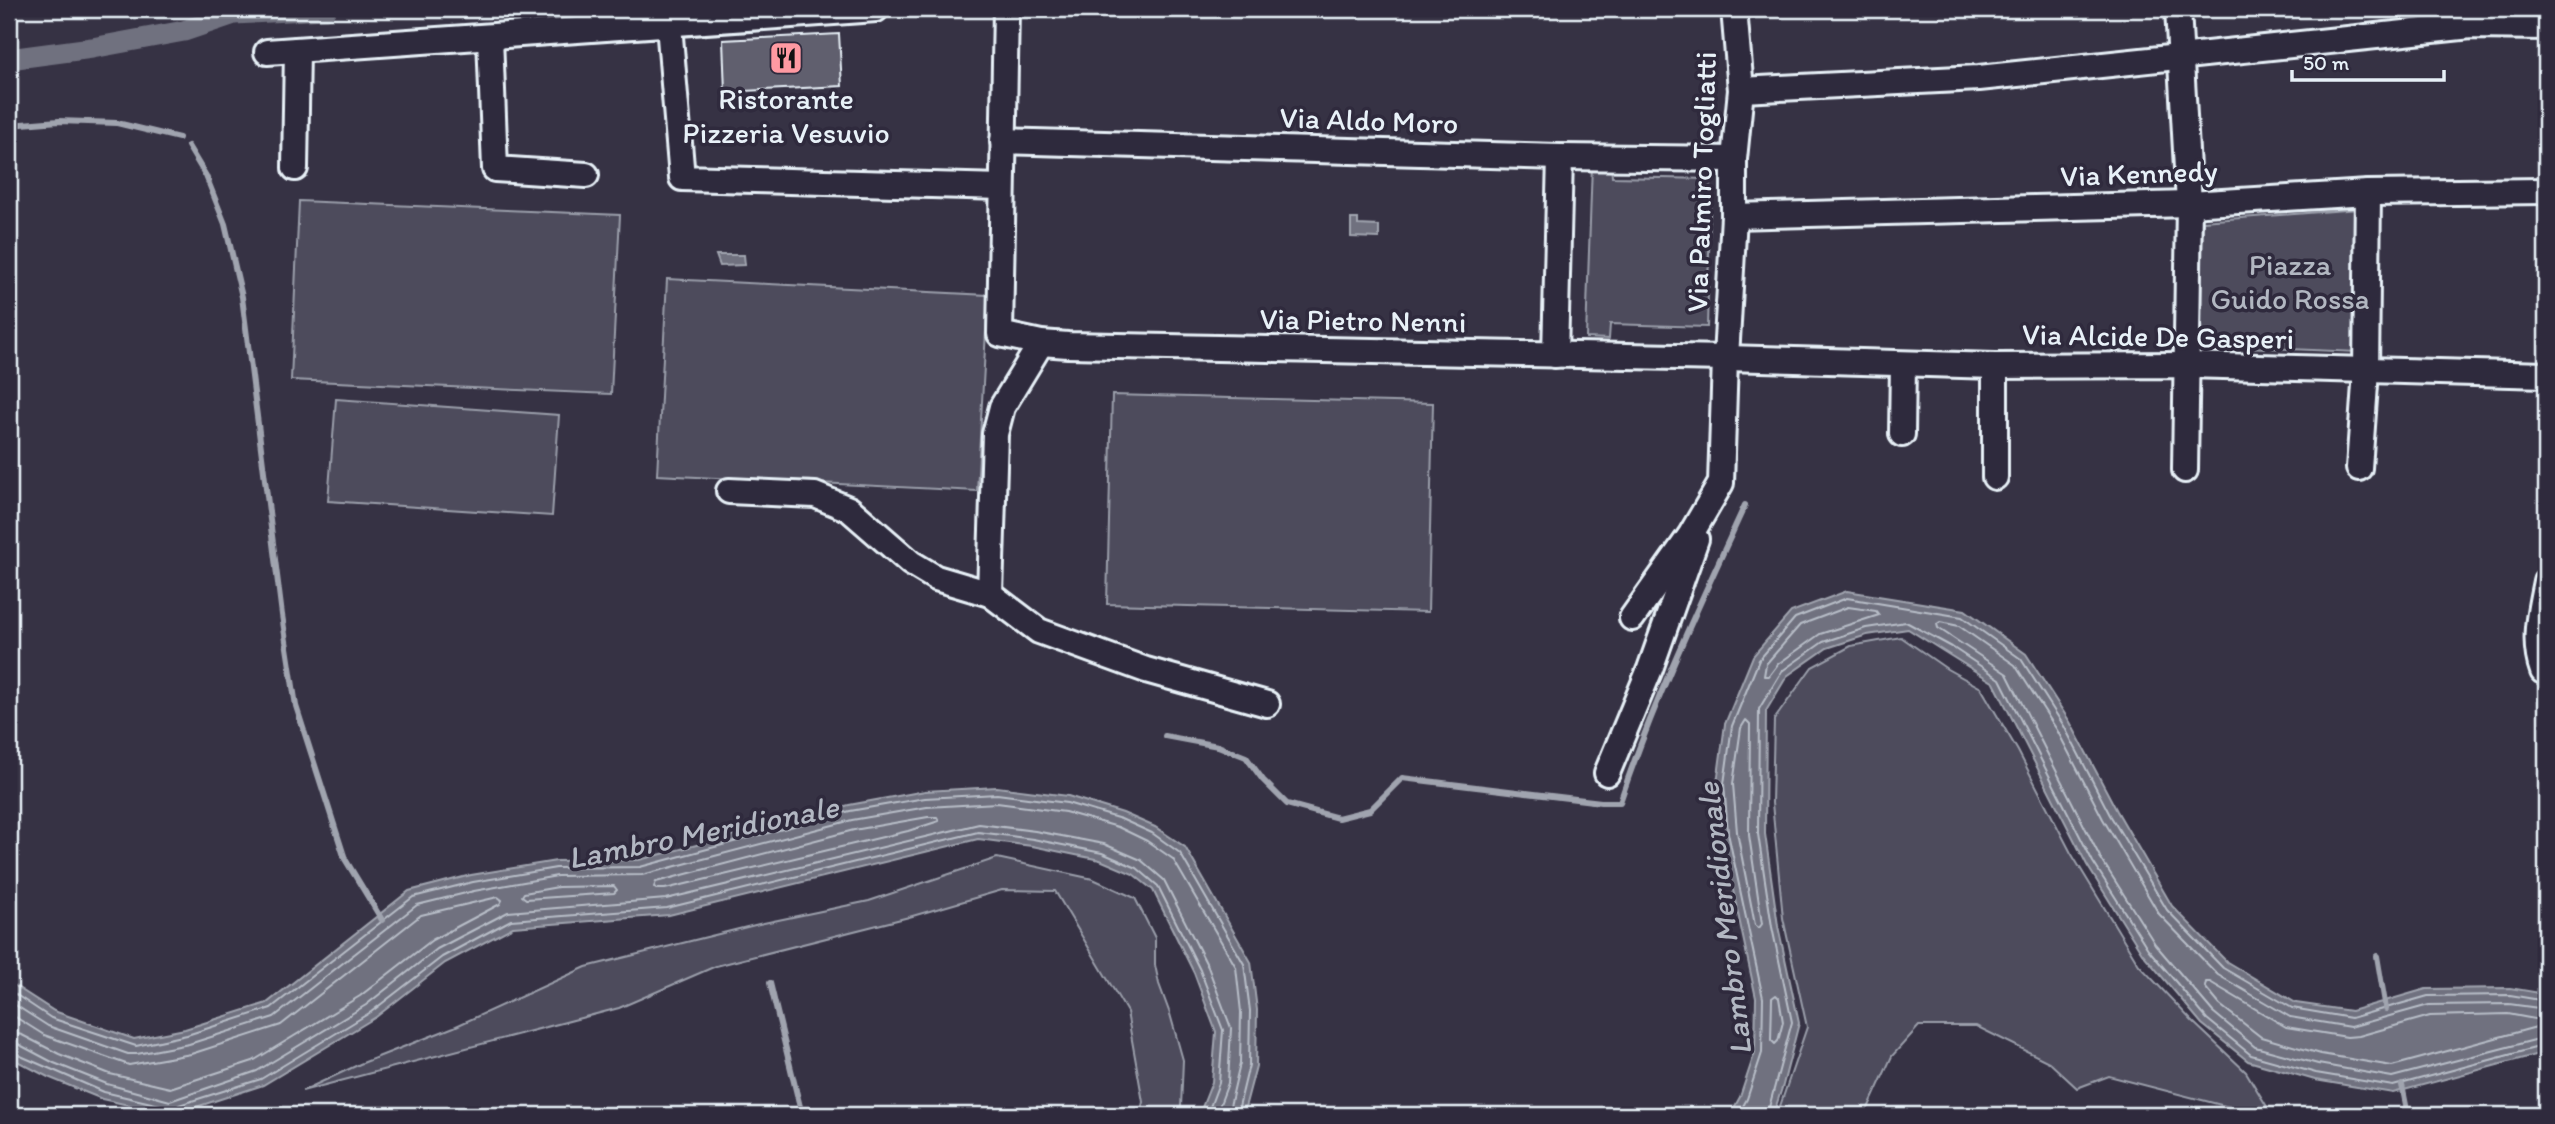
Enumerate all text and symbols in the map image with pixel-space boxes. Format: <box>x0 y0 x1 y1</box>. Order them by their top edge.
scale bar <box>2292 38 2445 82</box>
restaurant icon: Ristorante Pizzeria Vesuvio <box>767 39 805 77</box>
text: 50 m <box>2303 50 2350 75</box>
street label: Via Palmiro Togliatti <box>1678 51 1724 313</box>
place label: Ristorante Pizzeria Vesuvio <box>682 80 890 151</box>
street label: Via Aldo Moro <box>1279 98 1459 142</box>
street label: Via Kennedy <box>2060 152 2218 194</box>
park label: Piazza Guido Rossa <box>2210 246 2370 317</box>
street label: Via Pietro Nenni <box>1259 300 1467 340</box>
street label: Via Alcide De Gasperi <box>2022 315 2294 357</box>
water label: Lambro Meridionale <box>1688 779 1760 1058</box>
water label: Lambro Meridionale <box>565 787 843 877</box>

